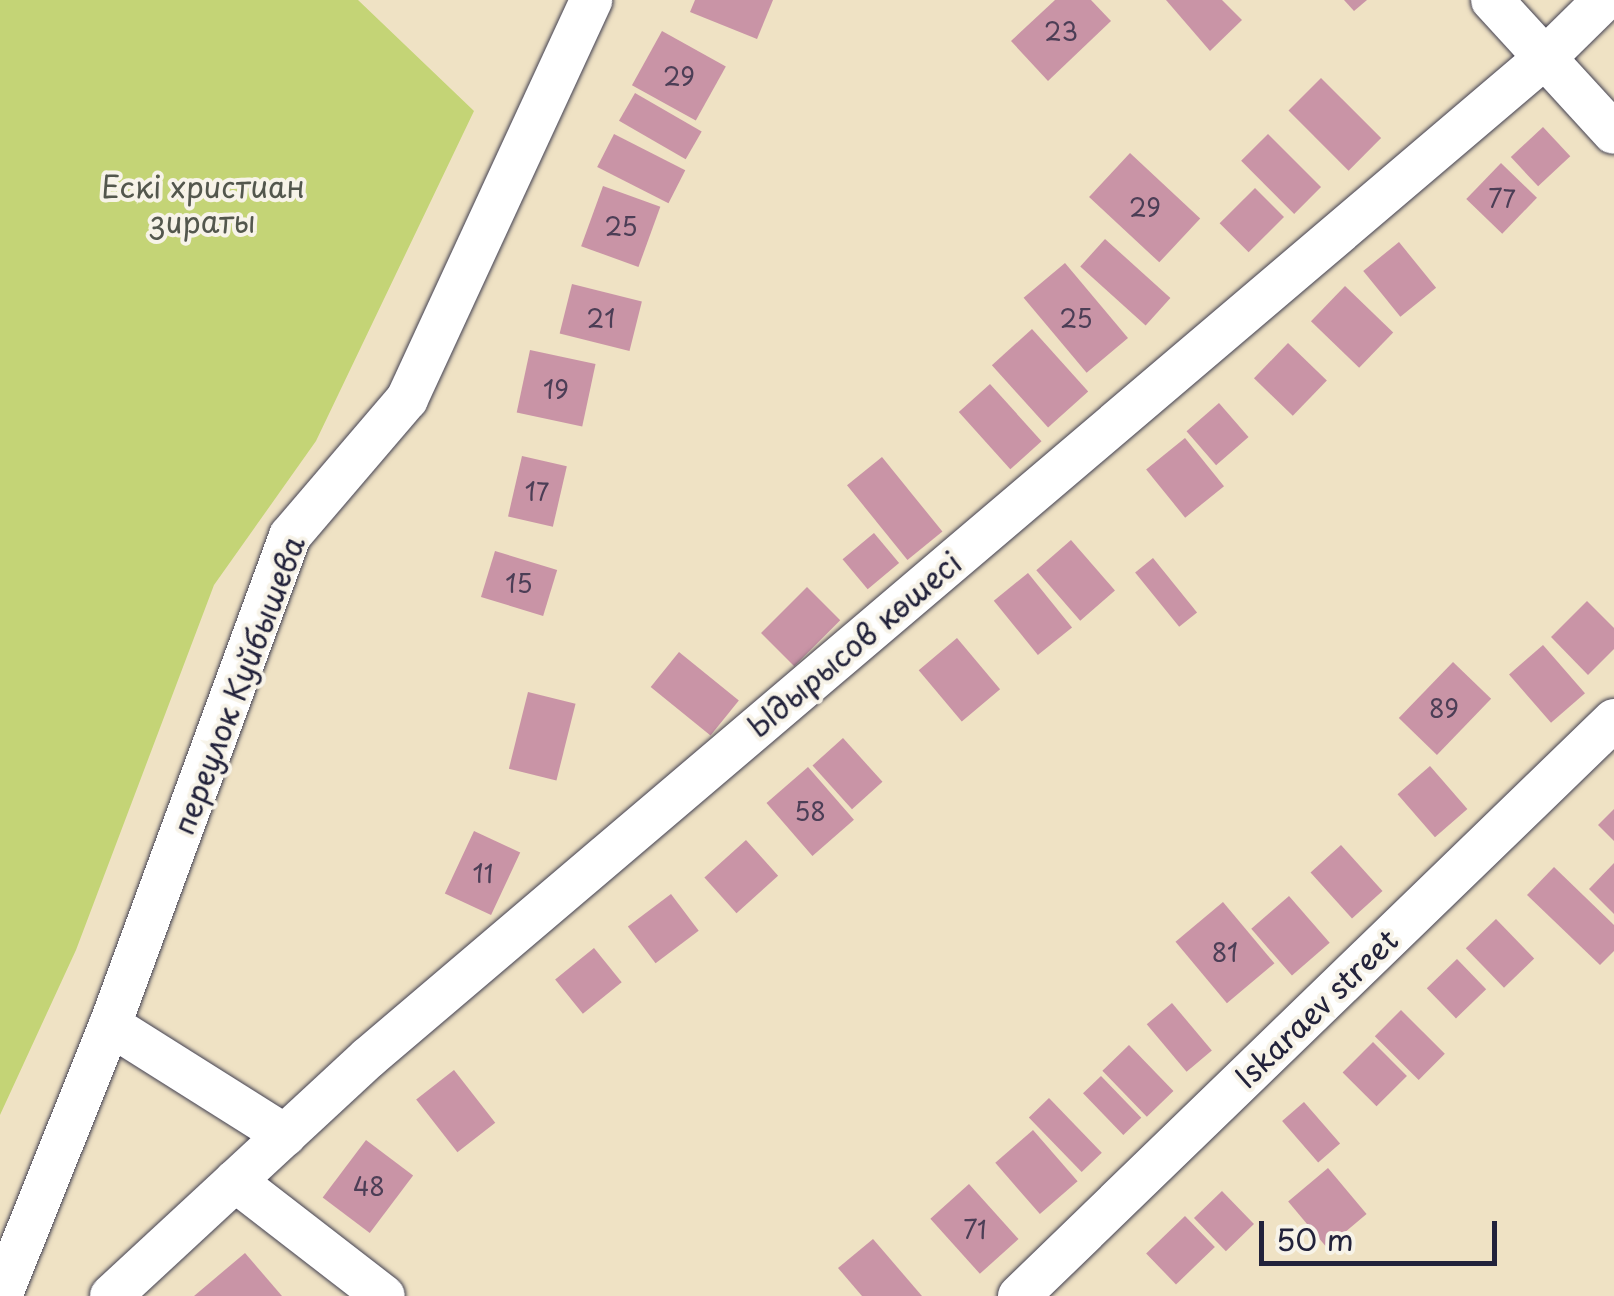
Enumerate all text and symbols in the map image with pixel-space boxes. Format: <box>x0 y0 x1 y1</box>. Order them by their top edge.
house number: 23 <box>1044 16 1078 46</box>
house number: 29 <box>663 61 695 91</box>
park label: Ескі христиан зираты <box>101 168 305 238</box>
house number: 77 <box>1488 183 1516 213</box>
house number: 29 <box>1129 192 1161 222</box>
house number: 25 <box>604 211 638 241</box>
house number: 21 <box>587 303 615 333</box>
house number: 25 <box>1059 303 1093 333</box>
house number: 19 <box>543 374 569 404</box>
house number: 17 <box>525 476 549 506</box>
street label: переулок Куйбышева <box>164 530 312 840</box>
street label: Ыдырысов көшесі <box>740 544 968 744</box>
house number: 15 <box>505 568 533 598</box>
house number: 89 <box>1429 693 1459 723</box>
house number: 58 <box>794 796 826 826</box>
house number: 11 <box>473 858 493 888</box>
street label: Iskaraev street <box>1226 921 1406 1095</box>
house number: 81 <box>1212 937 1238 967</box>
house number: 48 <box>353 1171 385 1201</box>
scale bar <box>1264 1201 1502 1263</box>
house number: 71 <box>963 1214 987 1244</box>
text: 50 m <box>1276 1216 1354 1261</box>

